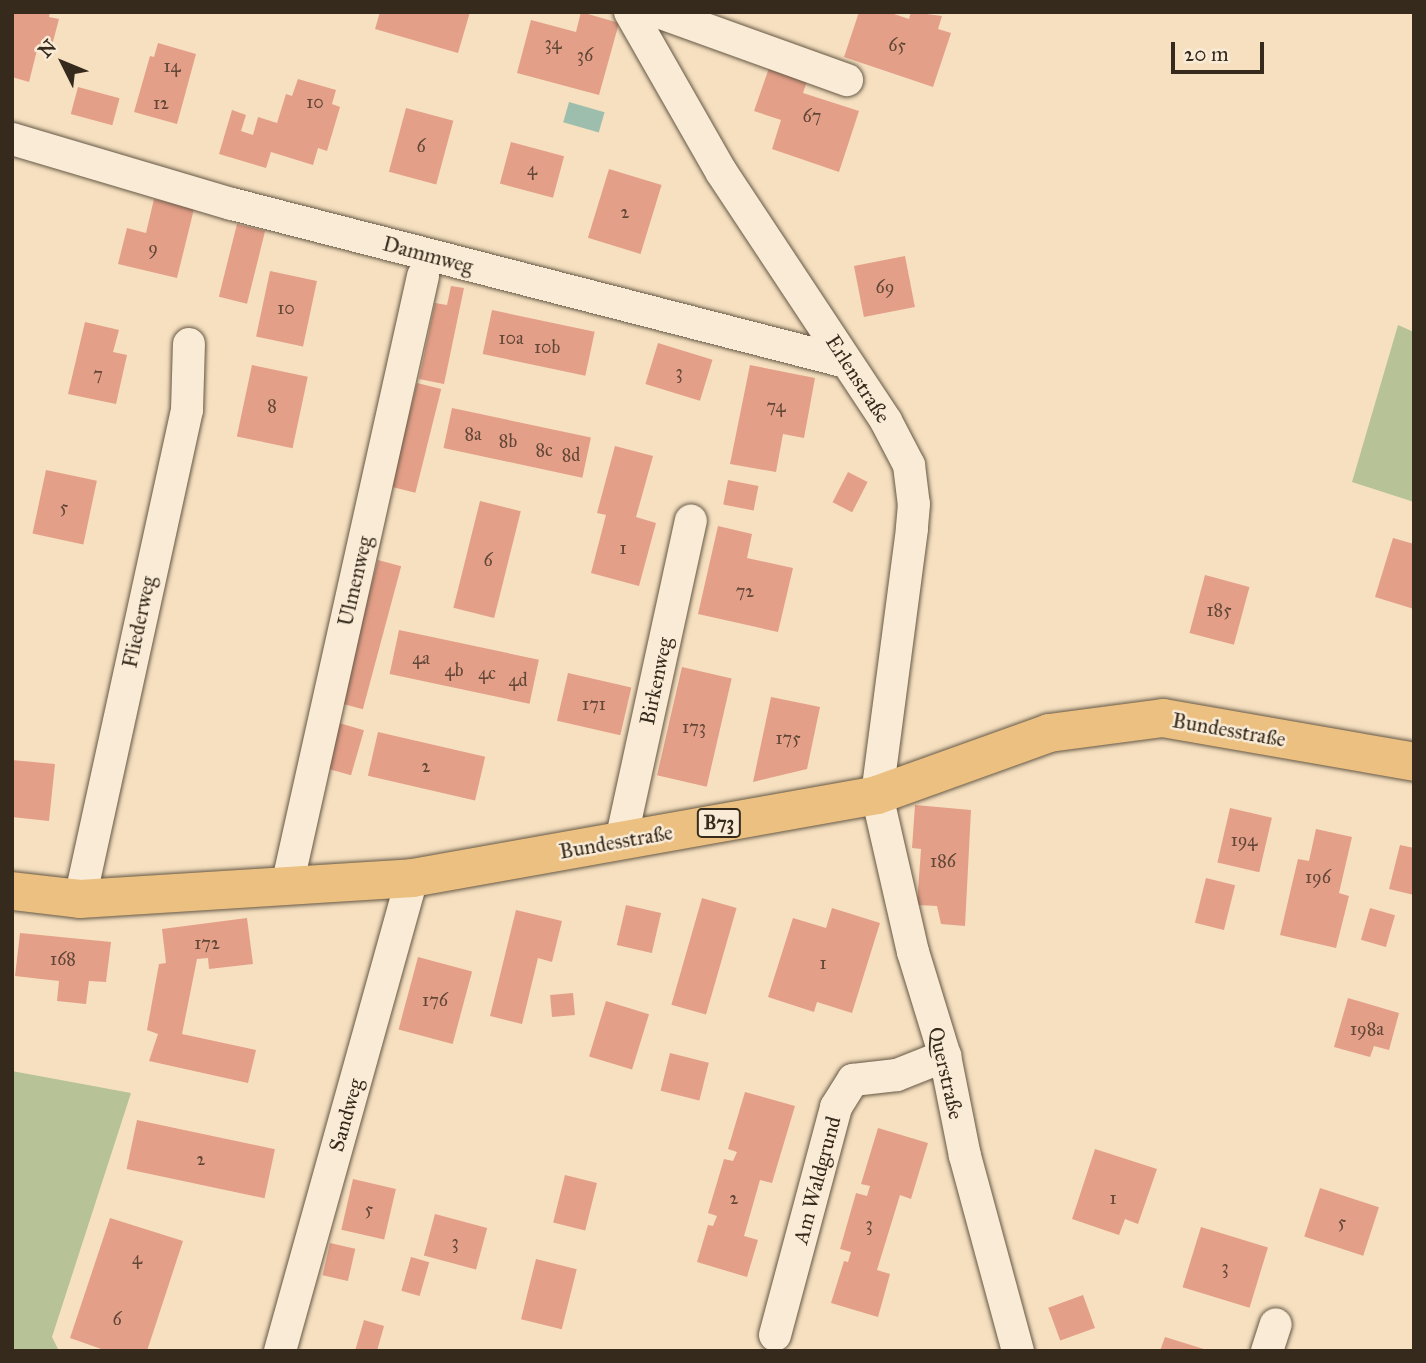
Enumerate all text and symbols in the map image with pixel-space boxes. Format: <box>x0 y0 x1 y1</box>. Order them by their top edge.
north arrow <box>28 28 98 98</box>
scale bar <box>1174 28 1267 72</box>
house number: 34 <box>544 32 562 54</box>
house number: 65 <box>888 34 906 56</box>
text: N <box>33 35 61 62</box>
text: 20 m <box>1184 41 1229 67</box>
house number: 36 <box>577 44 593 66</box>
house number: 14 <box>163 55 181 77</box>
house number: 10 <box>306 91 324 113</box>
house number: 12 <box>153 92 169 114</box>
house number: 67 <box>803 105 821 127</box>
house number: 6 <box>416 135 426 157</box>
house number: 4 <box>527 158 537 180</box>
house number: 2 <box>621 201 629 223</box>
street label: Dammweg <box>380 231 476 279</box>
house number: 9 <box>148 237 158 259</box>
house number: 69 <box>876 276 894 298</box>
house number: 10 <box>277 297 295 319</box>
house number: 10a <box>498 327 524 349</box>
street label: Erlenstraße <box>820 330 896 428</box>
house number: 10b <box>534 336 560 358</box>
house number: 3 <box>675 361 683 383</box>
house number: 7 <box>93 363 103 385</box>
house number: 8 <box>267 395 277 417</box>
house number: 74 <box>766 395 786 417</box>
house number: 8a <box>464 423 482 445</box>
house number: 8b <box>499 430 517 452</box>
house number: 8c <box>535 439 553 461</box>
house number: 8d <box>562 444 580 466</box>
house number: 5 <box>60 496 68 518</box>
street label: Ulmenweg <box>332 533 378 629</box>
house number: 1 <box>619 537 627 559</box>
house number: 6 <box>483 549 493 571</box>
street label: Fliederweg <box>117 574 161 670</box>
house number: 72 <box>736 580 754 602</box>
house number: 185 <box>1206 599 1232 621</box>
street label: Birkenweg <box>634 635 678 727</box>
house number: 4a <box>412 647 430 669</box>
house number: 4b <box>445 659 463 681</box>
house number: 4c <box>478 662 496 684</box>
house number: 4d <box>508 669 528 691</box>
house number: 171 <box>582 693 606 715</box>
street label: Bundesstraße <box>1170 708 1288 752</box>
house number: 173 <box>682 716 706 738</box>
house number: 175 <box>775 727 801 749</box>
house number: 2 <box>422 755 430 777</box>
road number: B73 <box>696 808 742 838</box>
street label: Bundesstraße <box>557 820 675 864</box>
house number: 194 <box>1231 829 1257 851</box>
house number: 186 <box>930 850 956 872</box>
house number: 196 <box>1305 866 1331 888</box>
house number: 172 <box>194 932 220 954</box>
house number: 168 <box>50 948 76 970</box>
house number: 1 <box>819 952 827 974</box>
house number: 176 <box>422 989 448 1011</box>
house number: 198a <box>1350 1018 1384 1040</box>
street label: Querstraße <box>923 1024 969 1122</box>
street label: Sandweg <box>324 1076 368 1154</box>
street label: Am Waldgrund <box>788 1113 846 1247</box>
house number: 2 <box>197 1148 205 1170</box>
house number: 2 <box>730 1187 738 1209</box>
house number: 1 <box>1109 1187 1117 1209</box>
house number: 5 <box>365 1198 373 1220</box>
house number: 5 <box>1338 1211 1346 1233</box>
house number: 3 <box>865 1213 873 1235</box>
house number: 3 <box>451 1231 459 1253</box>
house number: 4 <box>132 1247 142 1269</box>
house number: 3 <box>1221 1256 1229 1278</box>
house number: 6 <box>112 1308 122 1330</box>

